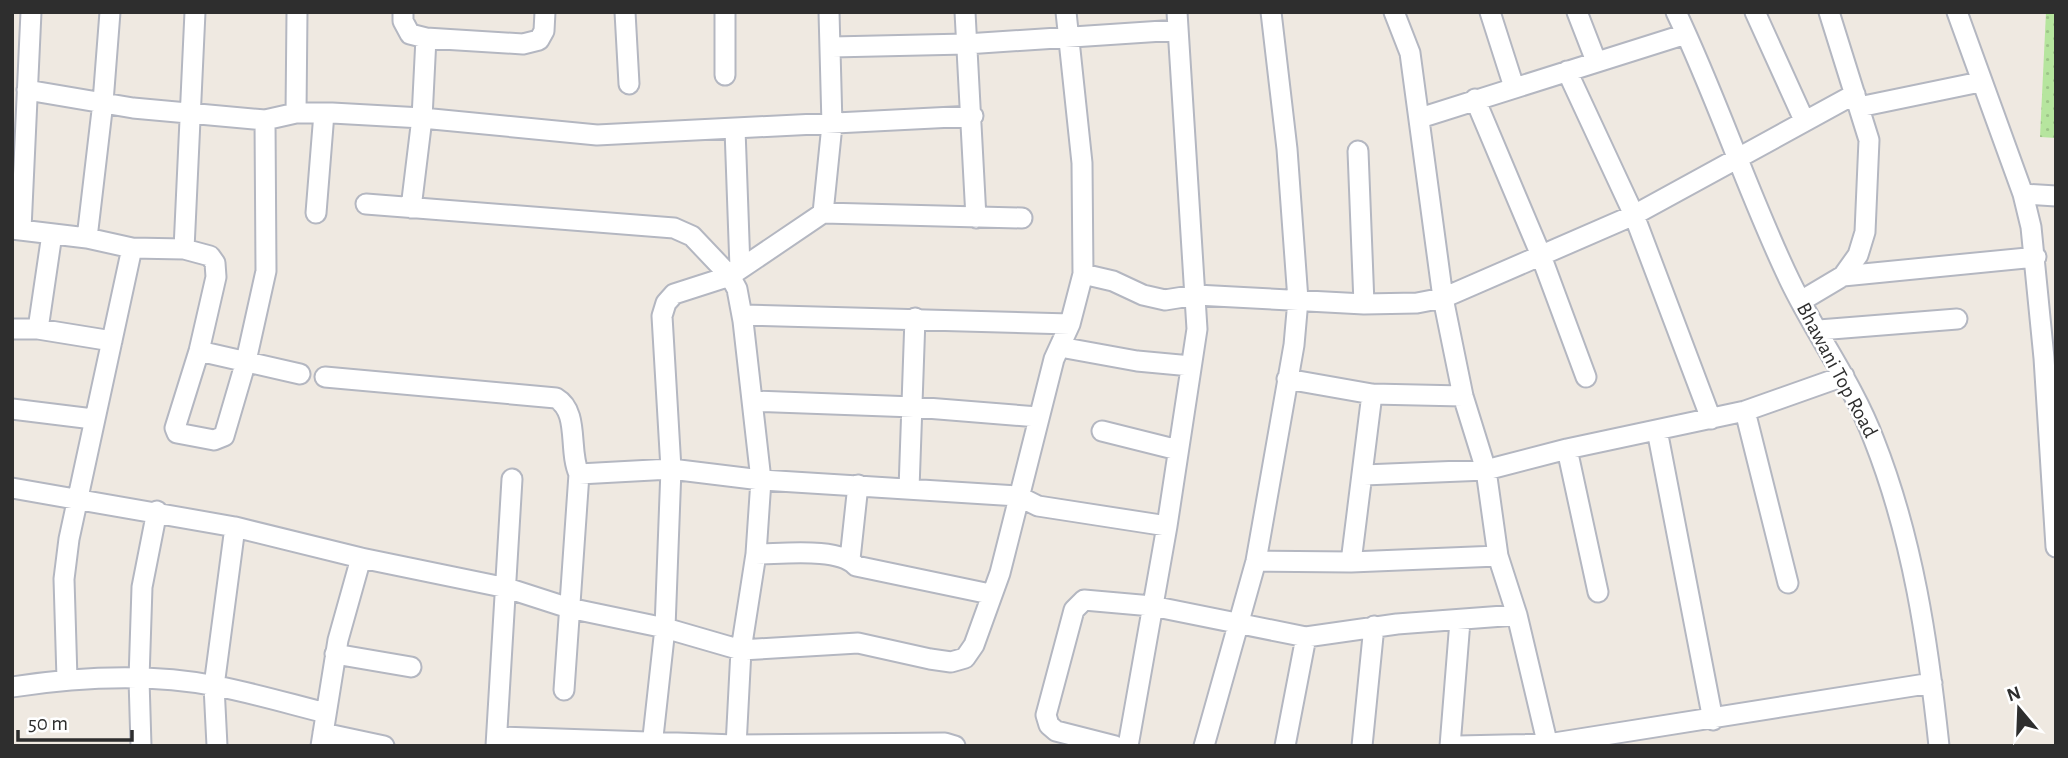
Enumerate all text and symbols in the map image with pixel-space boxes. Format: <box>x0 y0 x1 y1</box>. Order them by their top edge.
street label: Bhawani Top Road <box>1793 299 1881 441</box>
north arrow <box>1984 674 2054 744</box>
text: N <box>2005 683 2023 705</box>
scale bar <box>18 698 131 742</box>
text: 50 m <box>28 713 68 734</box>

